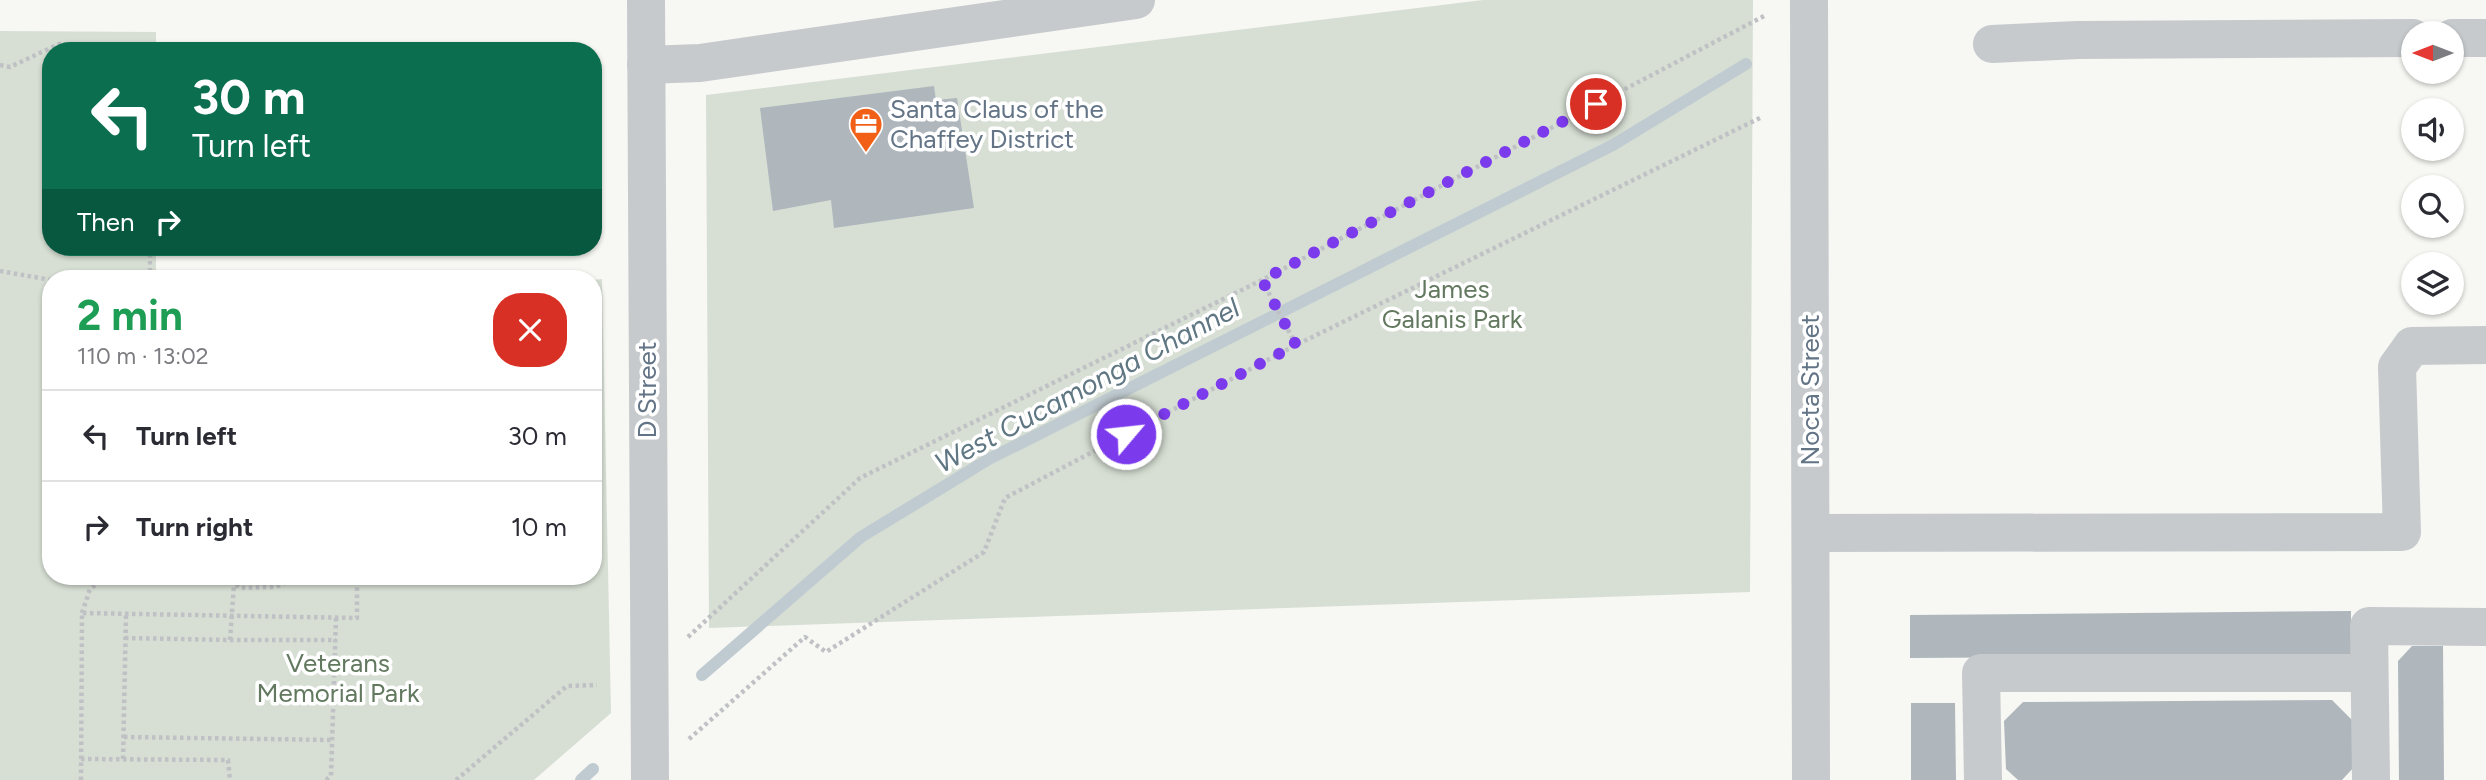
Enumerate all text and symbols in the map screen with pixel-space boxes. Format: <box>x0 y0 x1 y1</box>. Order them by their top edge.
north arrow <box>2401 21 2464 84</box>
map controls <box>2401 21 2464 315</box>
text: 30 m <box>192 67 305 126</box>
icon: left <box>77 70 168 161</box>
pin <box>1566 74 1626 134</box>
icon: arrive <box>1577 85 1615 123</box>
place label: Santa Claus of the Chaffey District <box>890 93 1104 155</box>
button: sound <box>2401 98 2464 161</box>
office icon: Santa Claus of the Chaffey District <box>847 105 885 154</box>
text: Turn left <box>192 127 311 165</box>
button: search <box>2401 175 2464 238</box>
icon: right <box>149 203 187 241</box>
text: Then <box>77 206 135 238</box>
button: layers <box>2401 252 2464 315</box>
park label: James Galanis Park <box>1382 273 1523 335</box>
text: 2 min <box>77 290 183 341</box>
water label: West Cucamonga Channel <box>929 290 1246 480</box>
button: close <box>493 293 567 367</box>
street label: Nocta Street <box>1794 314 1826 466</box>
street label: D Street <box>631 341 663 439</box>
text: 110 m · 13:02 <box>77 342 209 370</box>
position arrow <box>1089 397 1163 471</box>
icon: left <box>77 417 115 455</box>
text: Turn left <box>136 420 237 452</box>
text: 30 m <box>508 420 567 452</box>
icon: right <box>77 508 115 546</box>
text: Turn right <box>136 511 253 543</box>
text: 10 m <box>511 511 567 543</box>
park label: Veterans Memorial Park <box>256 647 420 709</box>

